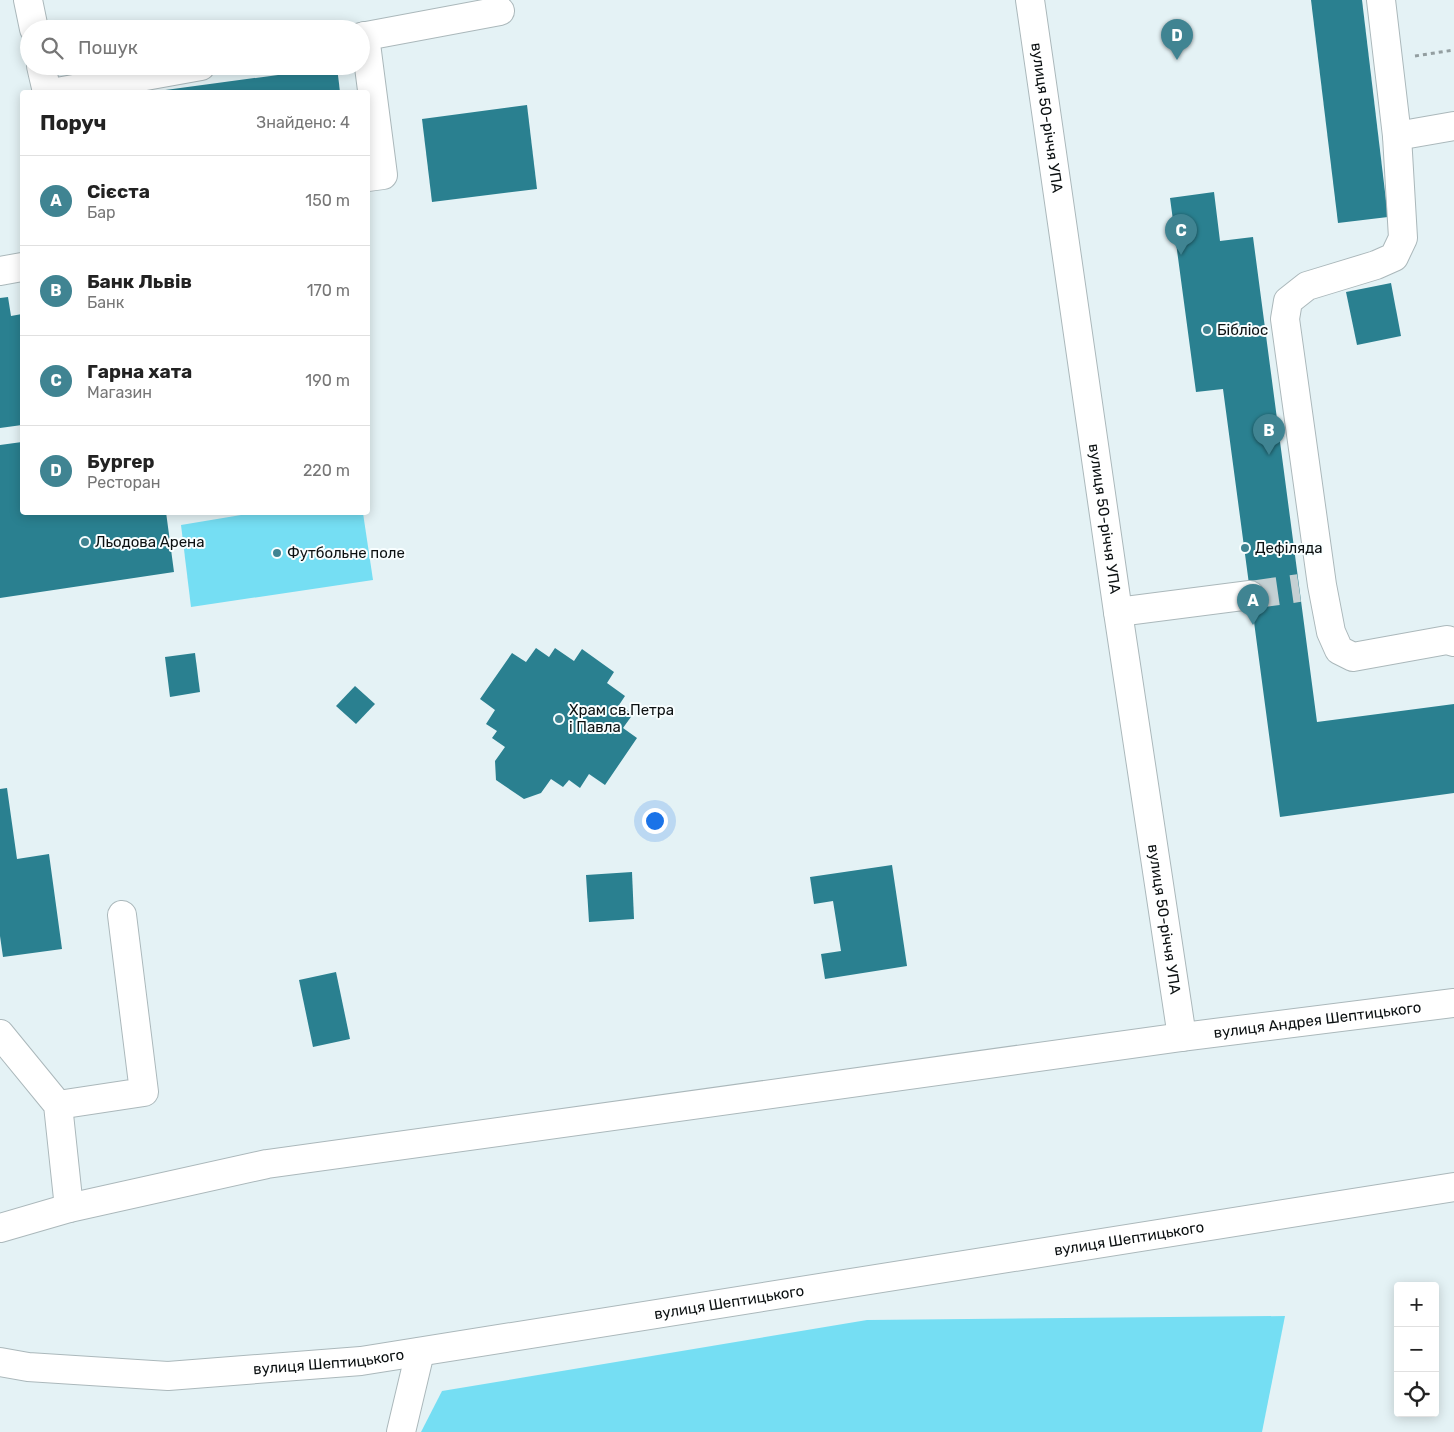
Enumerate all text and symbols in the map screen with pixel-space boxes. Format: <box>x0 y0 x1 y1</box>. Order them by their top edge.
pin: D <box>1161 19 1193 60</box>
search box <box>20 20 370 75</box>
icon: search <box>38 34 66 62</box>
text: Пошук <box>78 36 138 59</box>
street label: вулиця 50-річчя УПА <box>1027 42 1067 194</box>
text: Поруч <box>40 110 106 135</box>
text: Знайдено: 4 <box>256 113 350 132</box>
text: Сієста <box>87 180 150 203</box>
text: A <box>50 191 62 210</box>
text: 150 m <box>305 191 350 210</box>
text: Бар <box>87 203 116 222</box>
pin: C <box>1165 214 1197 255</box>
text: Банк Львів <box>87 270 192 293</box>
text: B <box>50 281 62 300</box>
text: 170 m <box>307 281 350 300</box>
text: Банк <box>87 293 124 312</box>
place label: Бібліос <box>1217 321 1268 339</box>
marker: Бібліос <box>1201 324 1213 336</box>
text: Гарна хата <box>87 360 192 383</box>
text: C <box>50 371 62 390</box>
text: 190 m <box>305 371 350 390</box>
text: Магазин <box>87 383 152 402</box>
pin: B <box>1253 414 1285 455</box>
street label: вулиця 50-річчя УПА <box>1085 442 1124 595</box>
text: Бургер <box>87 450 155 473</box>
text: D <box>50 461 62 480</box>
text: 220 m <box>303 461 350 480</box>
text: Ресторан <box>87 473 161 492</box>
place label: Льодова Арена <box>95 533 205 551</box>
marker: Льодова Арена <box>79 536 91 548</box>
place label: Дефіляда <box>1255 539 1323 557</box>
marker: Дефіляда <box>1239 542 1251 554</box>
place label: Футбольне поле <box>287 544 405 562</box>
marker: Футбольне поле <box>271 547 283 559</box>
pin: A <box>1237 584 1269 625</box>
place label: Храм св.Петра і Павла <box>569 701 674 736</box>
marker: Храм св.Петра і Павла <box>553 713 565 725</box>
your location <box>642 808 668 834</box>
street label: вулиця 50-річчя УПА <box>1144 843 1184 996</box>
street label: вулиця Андрея Шептицького <box>1213 998 1422 1042</box>
street label: вулиця Шептицького <box>1053 1218 1205 1260</box>
street label: вулиця Шептицького <box>653 1282 805 1323</box>
map controls <box>1394 1282 1439 1417</box>
button: + <box>1394 1282 1439 1327</box>
button: − <box>1394 1327 1439 1372</box>
street label: вулиця Шептицького <box>252 1345 405 1378</box>
button: locate <box>1394 1372 1439 1417</box>

